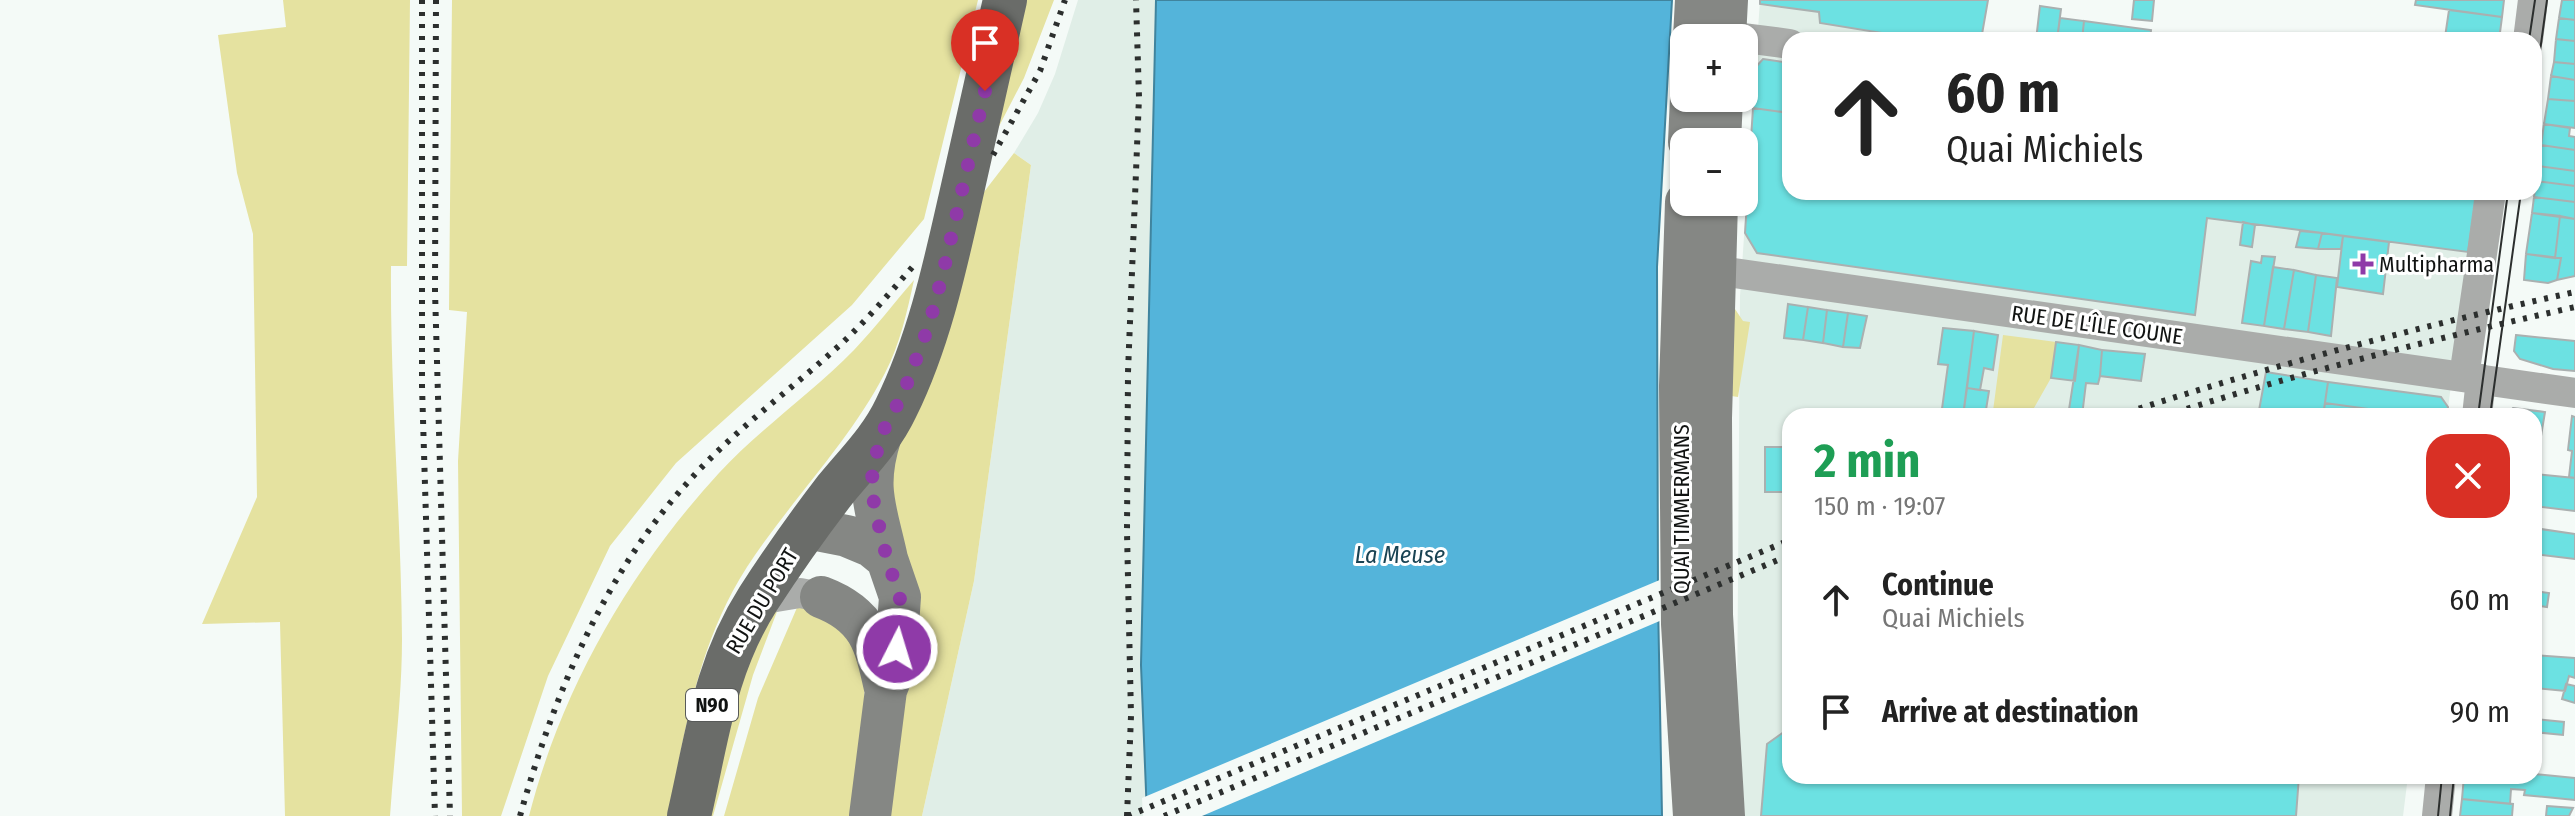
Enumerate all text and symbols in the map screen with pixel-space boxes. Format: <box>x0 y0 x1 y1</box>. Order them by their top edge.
pin <box>951 9 1019 91</box>
icon: arrive <box>963 21 1007 65</box>
map controls <box>1670 24 1758 216</box>
button: + <box>1670 24 1758 112</box>
text: 60 m <box>1946 60 2060 127</box>
icon: ahead <box>1814 64 1918 168</box>
button: − <box>1670 128 1758 216</box>
text: Quai Michiels <box>1946 128 2143 172</box>
place label: Multipharma <box>2379 251 2494 278</box>
marker: Multipharma <box>2354 255 2372 273</box>
street label: RUE DE L'ÎLE COUNE <box>2010 300 2184 350</box>
street label: QUAI TIMMERMANS <box>1668 424 1695 594</box>
text: 2 min <box>1814 432 1920 490</box>
button: close <box>2426 434 2510 518</box>
text: 150 m · 19:07 <box>1814 491 1945 522</box>
water label: La Meuse <box>1355 541 1445 569</box>
street label: RUE DU PORT <box>720 543 804 659</box>
text: Continue <box>1882 567 1994 603</box>
icon: ahead <box>1814 578 1858 622</box>
text: 60 m <box>2449 582 2510 618</box>
text: Quai Michiels <box>1882 603 2025 634</box>
position arrow <box>855 607 939 691</box>
road number: N90 <box>686 689 738 721</box>
icon: arrive <box>1814 690 1858 734</box>
text: Arrive at destination <box>1882 694 2139 730</box>
text: 90 m <box>2450 694 2510 730</box>

